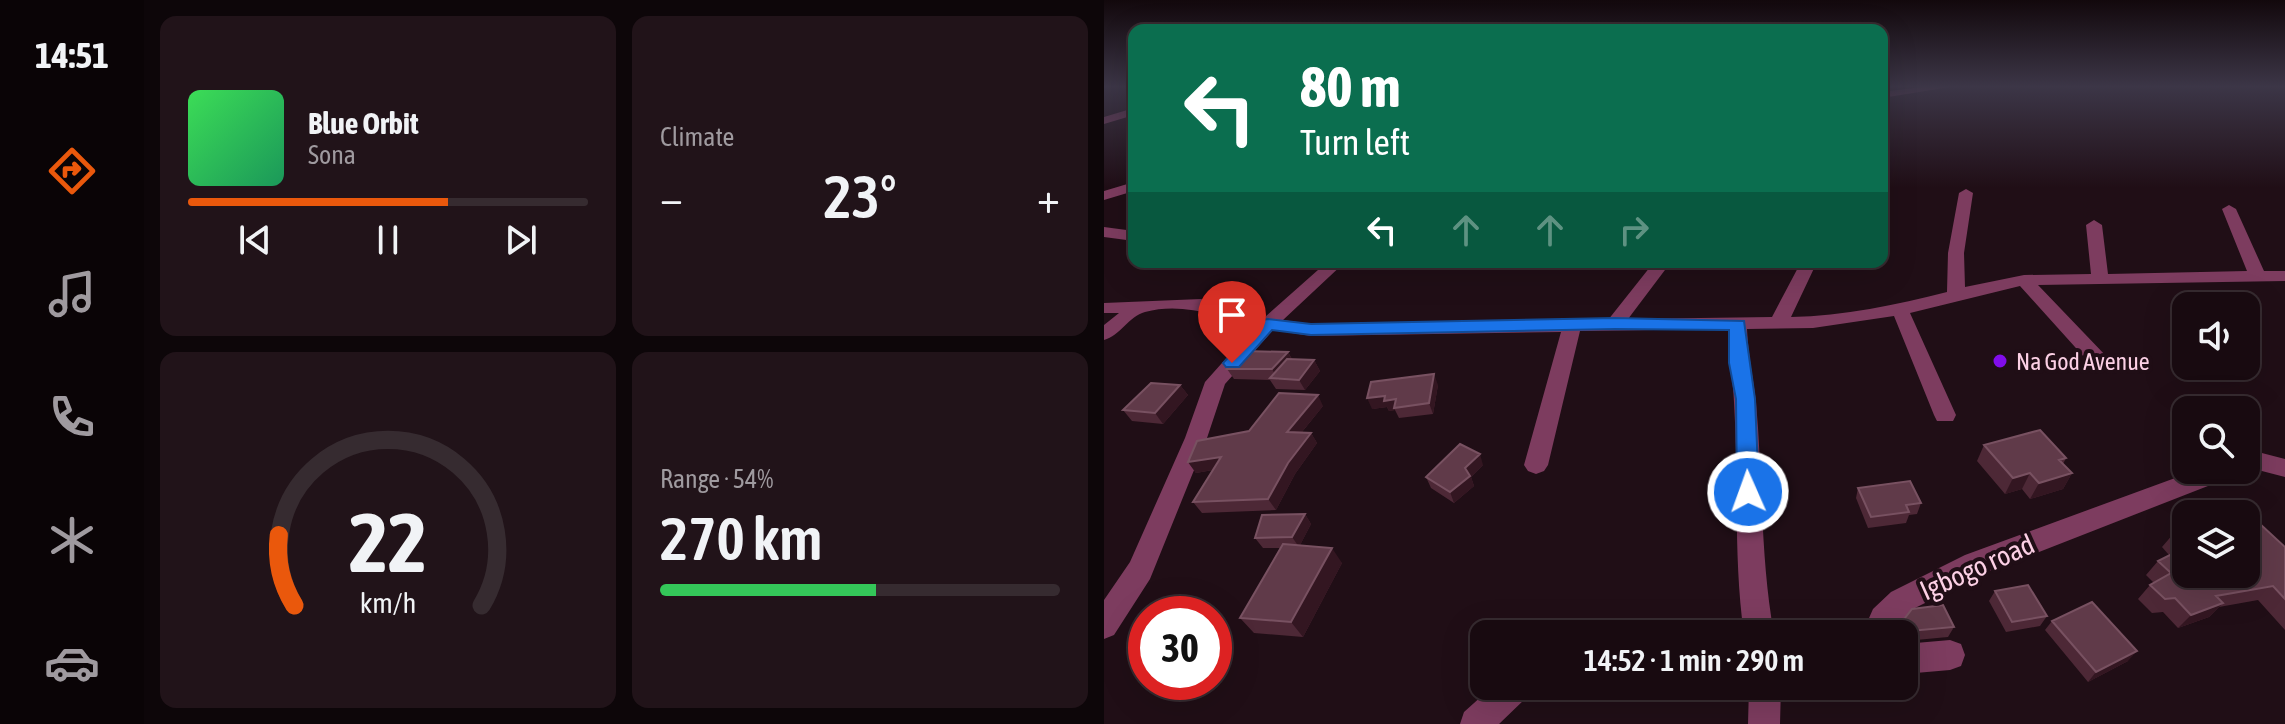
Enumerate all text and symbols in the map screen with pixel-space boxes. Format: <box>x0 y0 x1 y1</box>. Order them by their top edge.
text: 14:51 <box>35 34 109 76</box>
text: 80 m <box>1300 55 1401 119</box>
icon: left <box>1168 56 1272 160</box>
text: Blue Orbit <box>308 106 419 140</box>
text: Turn left <box>1300 121 1410 163</box>
text: Climate <box>660 122 734 152</box>
text: Sona <box>308 140 356 170</box>
icon: directions <box>44 143 100 199</box>
text: 23° <box>824 162 896 231</box>
text: − <box>660 172 683 222</box>
text: + <box>1037 172 1060 222</box>
icon: left <box>1360 208 1404 252</box>
icon: ahead <box>1444 208 1488 252</box>
icon: ahead <box>1528 208 1572 252</box>
icon: right <box>1612 208 1656 252</box>
icon: previous <box>233 218 277 262</box>
icon: pause <box>366 218 410 262</box>
icon: next <box>499 218 543 262</box>
icon: music <box>44 266 100 322</box>
pin <box>1198 281 1266 363</box>
map controls <box>2172 292 2260 588</box>
button: sound <box>2172 292 2260 380</box>
icon: arrive <box>1210 293 1254 337</box>
place label: Na God Avenue <box>2016 348 2150 375</box>
marker: Na God Avenue <box>1991 352 2009 370</box>
icon: phone <box>44 389 100 445</box>
button: search <box>2172 396 2260 484</box>
position arrow <box>1706 450 1790 534</box>
text: Range · 54% <box>660 464 773 494</box>
text: 22 <box>349 494 427 590</box>
button: layers <box>2172 500 2260 588</box>
text: 270 km <box>660 504 822 573</box>
icon: climate <box>44 512 100 568</box>
street label: Igbogo road <box>1915 528 2039 606</box>
text: km/h <box>360 586 416 619</box>
speed limit sign: 30 <box>1128 596 1232 700</box>
icon: car <box>44 635 100 691</box>
text: 14:52 · 1 min · 290 m <box>1584 643 1804 677</box>

